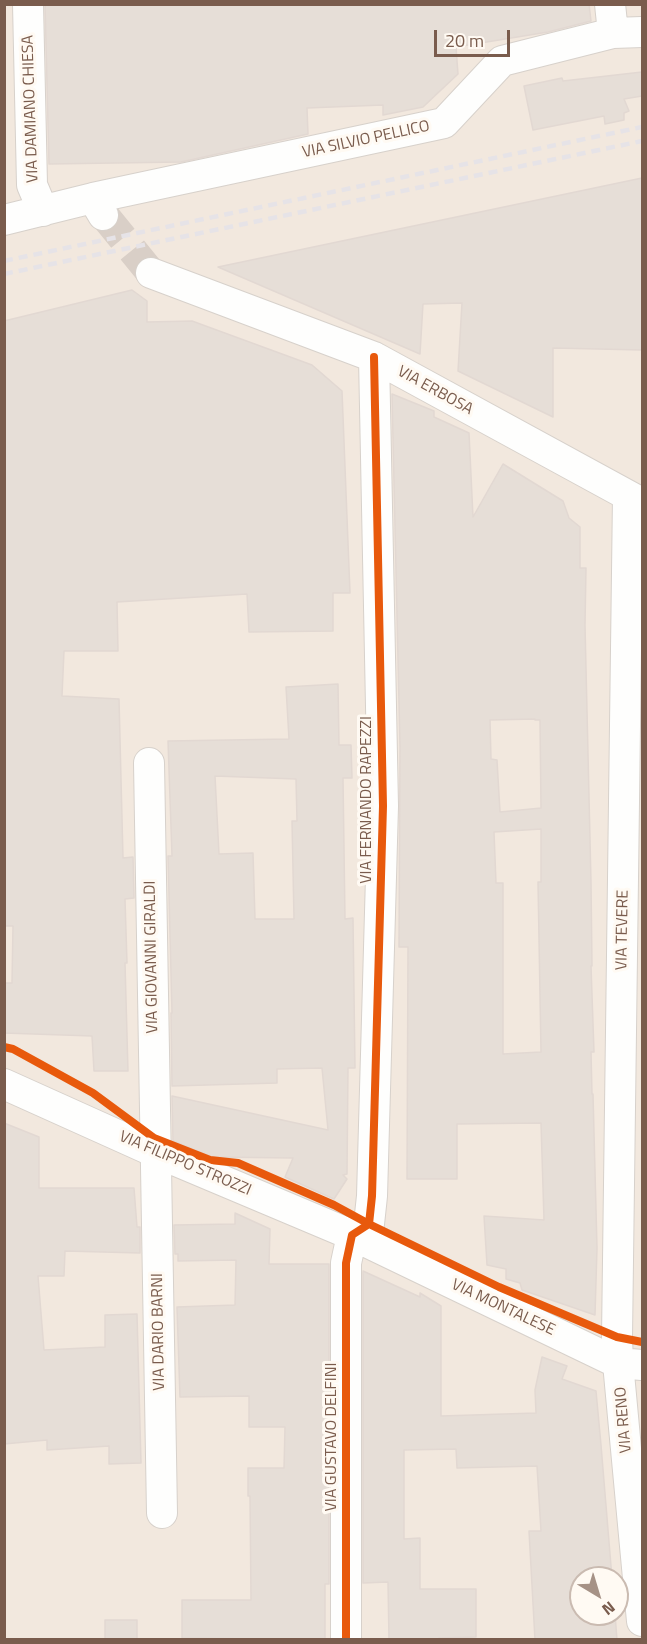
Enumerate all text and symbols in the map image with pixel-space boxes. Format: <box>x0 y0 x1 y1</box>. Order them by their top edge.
scale bar <box>437 18 514 56</box>
text: 20 m <box>445 27 484 54</box>
street label: VIA DAMIANO CHIESA <box>19 35 43 183</box>
street label: VIA SILVIO PELLICO <box>301 117 431 163</box>
street label: VIA ERBOSA <box>394 362 476 420</box>
street label: VIA FERNANDO RAPEZZI <box>357 716 377 884</box>
street label: VIA GIOVANNI GIRALDI <box>141 880 163 1034</box>
street label: VIA TEVERE <box>613 890 633 970</box>
street label: VIA FILIPPO STROZZI <box>116 1127 254 1201</box>
street label: VIA DARIO BARNI <box>148 1273 170 1391</box>
street label: VIA MONTALESE <box>448 1276 558 1340</box>
street label: VIA GUSTAVO DELFINI <box>322 1362 342 1512</box>
street label: VIA RENO <box>612 1386 636 1454</box>
north arrow <box>569 1566 629 1626</box>
text: N <box>597 1596 621 1621</box>

